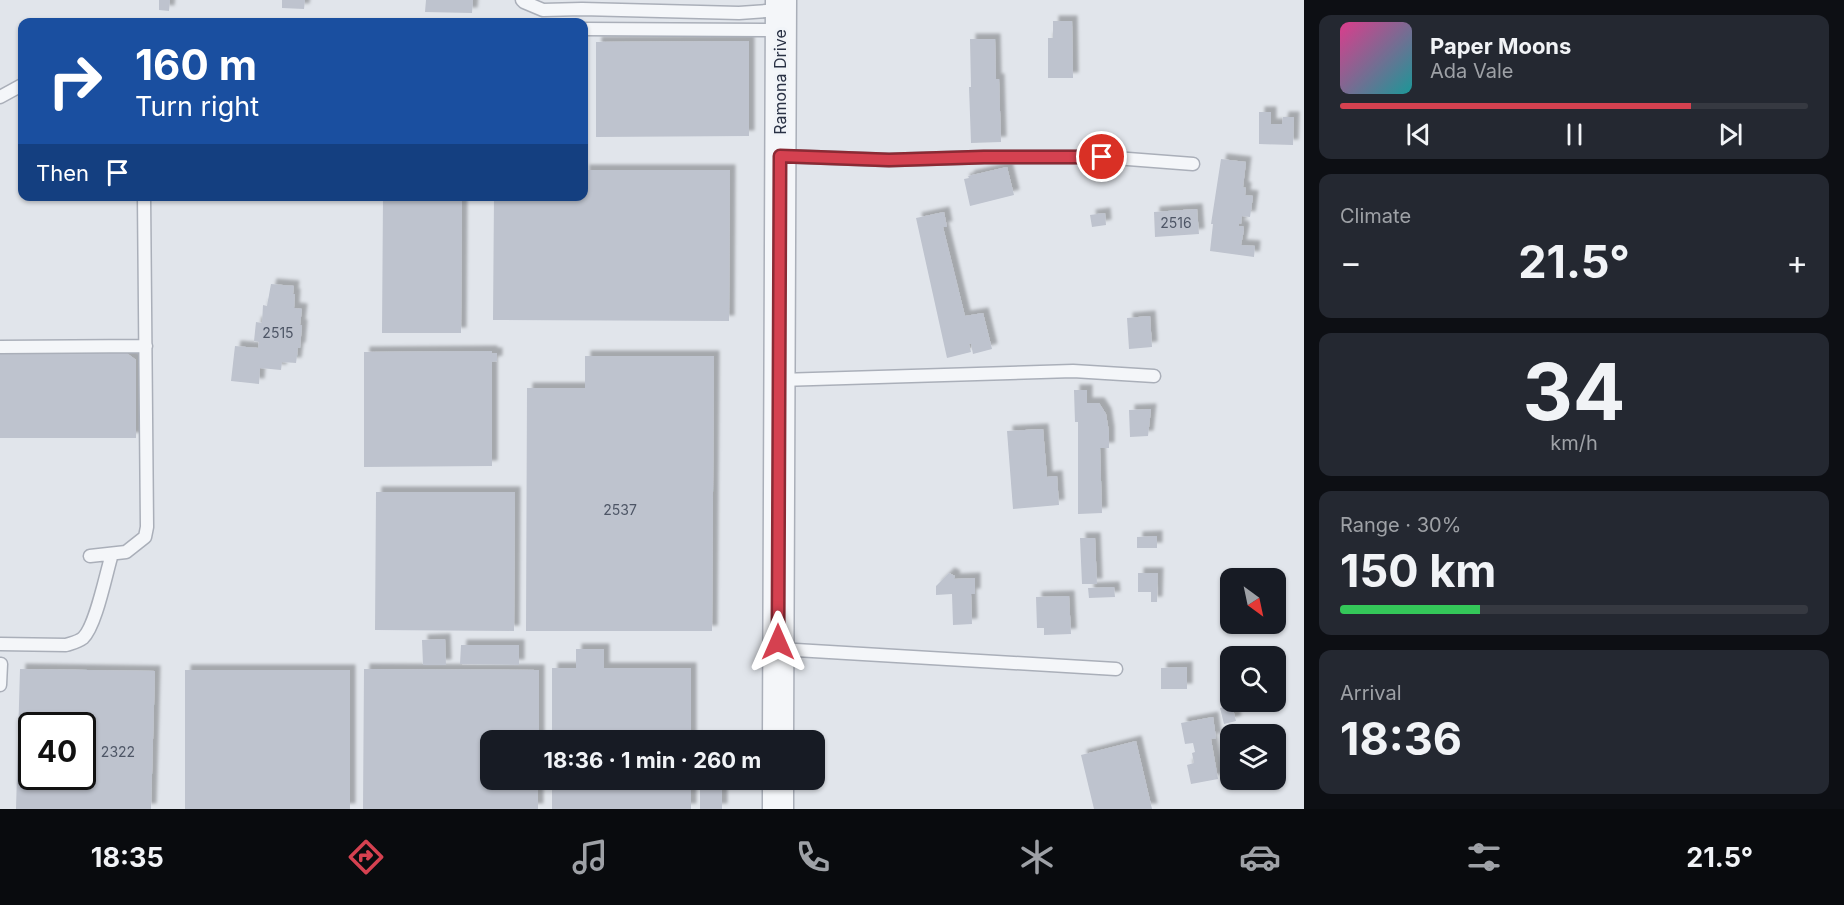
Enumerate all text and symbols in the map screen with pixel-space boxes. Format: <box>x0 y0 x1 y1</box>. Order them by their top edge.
street label: Ramona Drive <box>770 29 790 135</box>
text: Paper Moons <box>1430 33 1571 59</box>
text: 160 m <box>135 39 257 90</box>
icon: right <box>36 42 114 120</box>
text: Ada Vale <box>1430 59 1513 83</box>
text: Turn right <box>135 90 259 123</box>
icon: previous <box>1402 118 1435 151</box>
icon: pause <box>1558 118 1591 151</box>
icon: next <box>1714 118 1747 151</box>
pin <box>1076 131 1127 182</box>
icon: arrive <box>1085 140 1118 173</box>
icon: arrive <box>101 156 134 189</box>
text: Then <box>36 160 89 186</box>
text: Climate <box>1340 204 1411 228</box>
house number: 2516 <box>1160 214 1192 231</box>
text: 21.5° <box>1518 234 1630 289</box>
text: − <box>1340 242 1362 282</box>
text: + <box>1786 242 1808 282</box>
house number: 2515 <box>262 324 294 341</box>
text: 34 <box>1522 344 1626 439</box>
text: km/h <box>1550 431 1598 455</box>
house number: 2537 <box>603 501 637 518</box>
text: Range · 30% <box>1340 513 1461 537</box>
text: 150 km <box>1340 543 1496 598</box>
north arrow <box>1220 568 1286 634</box>
map controls <box>1220 568 1286 790</box>
position arrow <box>746 610 810 674</box>
button: search <box>1220 646 1286 712</box>
text: Arrival <box>1340 681 1402 705</box>
text: 18:36 <box>1340 711 1462 766</box>
speed limit sign: 40 <box>18 712 96 790</box>
button: layers <box>1220 724 1286 790</box>
house number: 2322 <box>101 743 135 760</box>
text: 18:36 · 1 min · 260 m <box>544 747 761 773</box>
icon: directions <box>345 836 387 878</box>
icon: music <box>569 836 611 878</box>
icon: phone <box>792 836 834 878</box>
icon: climate <box>1016 836 1058 878</box>
icon: car <box>1239 836 1281 878</box>
icon: filters <box>1463 836 1505 878</box>
text: 18:35 <box>91 841 164 874</box>
text: 21.5° <box>1686 841 1753 874</box>

